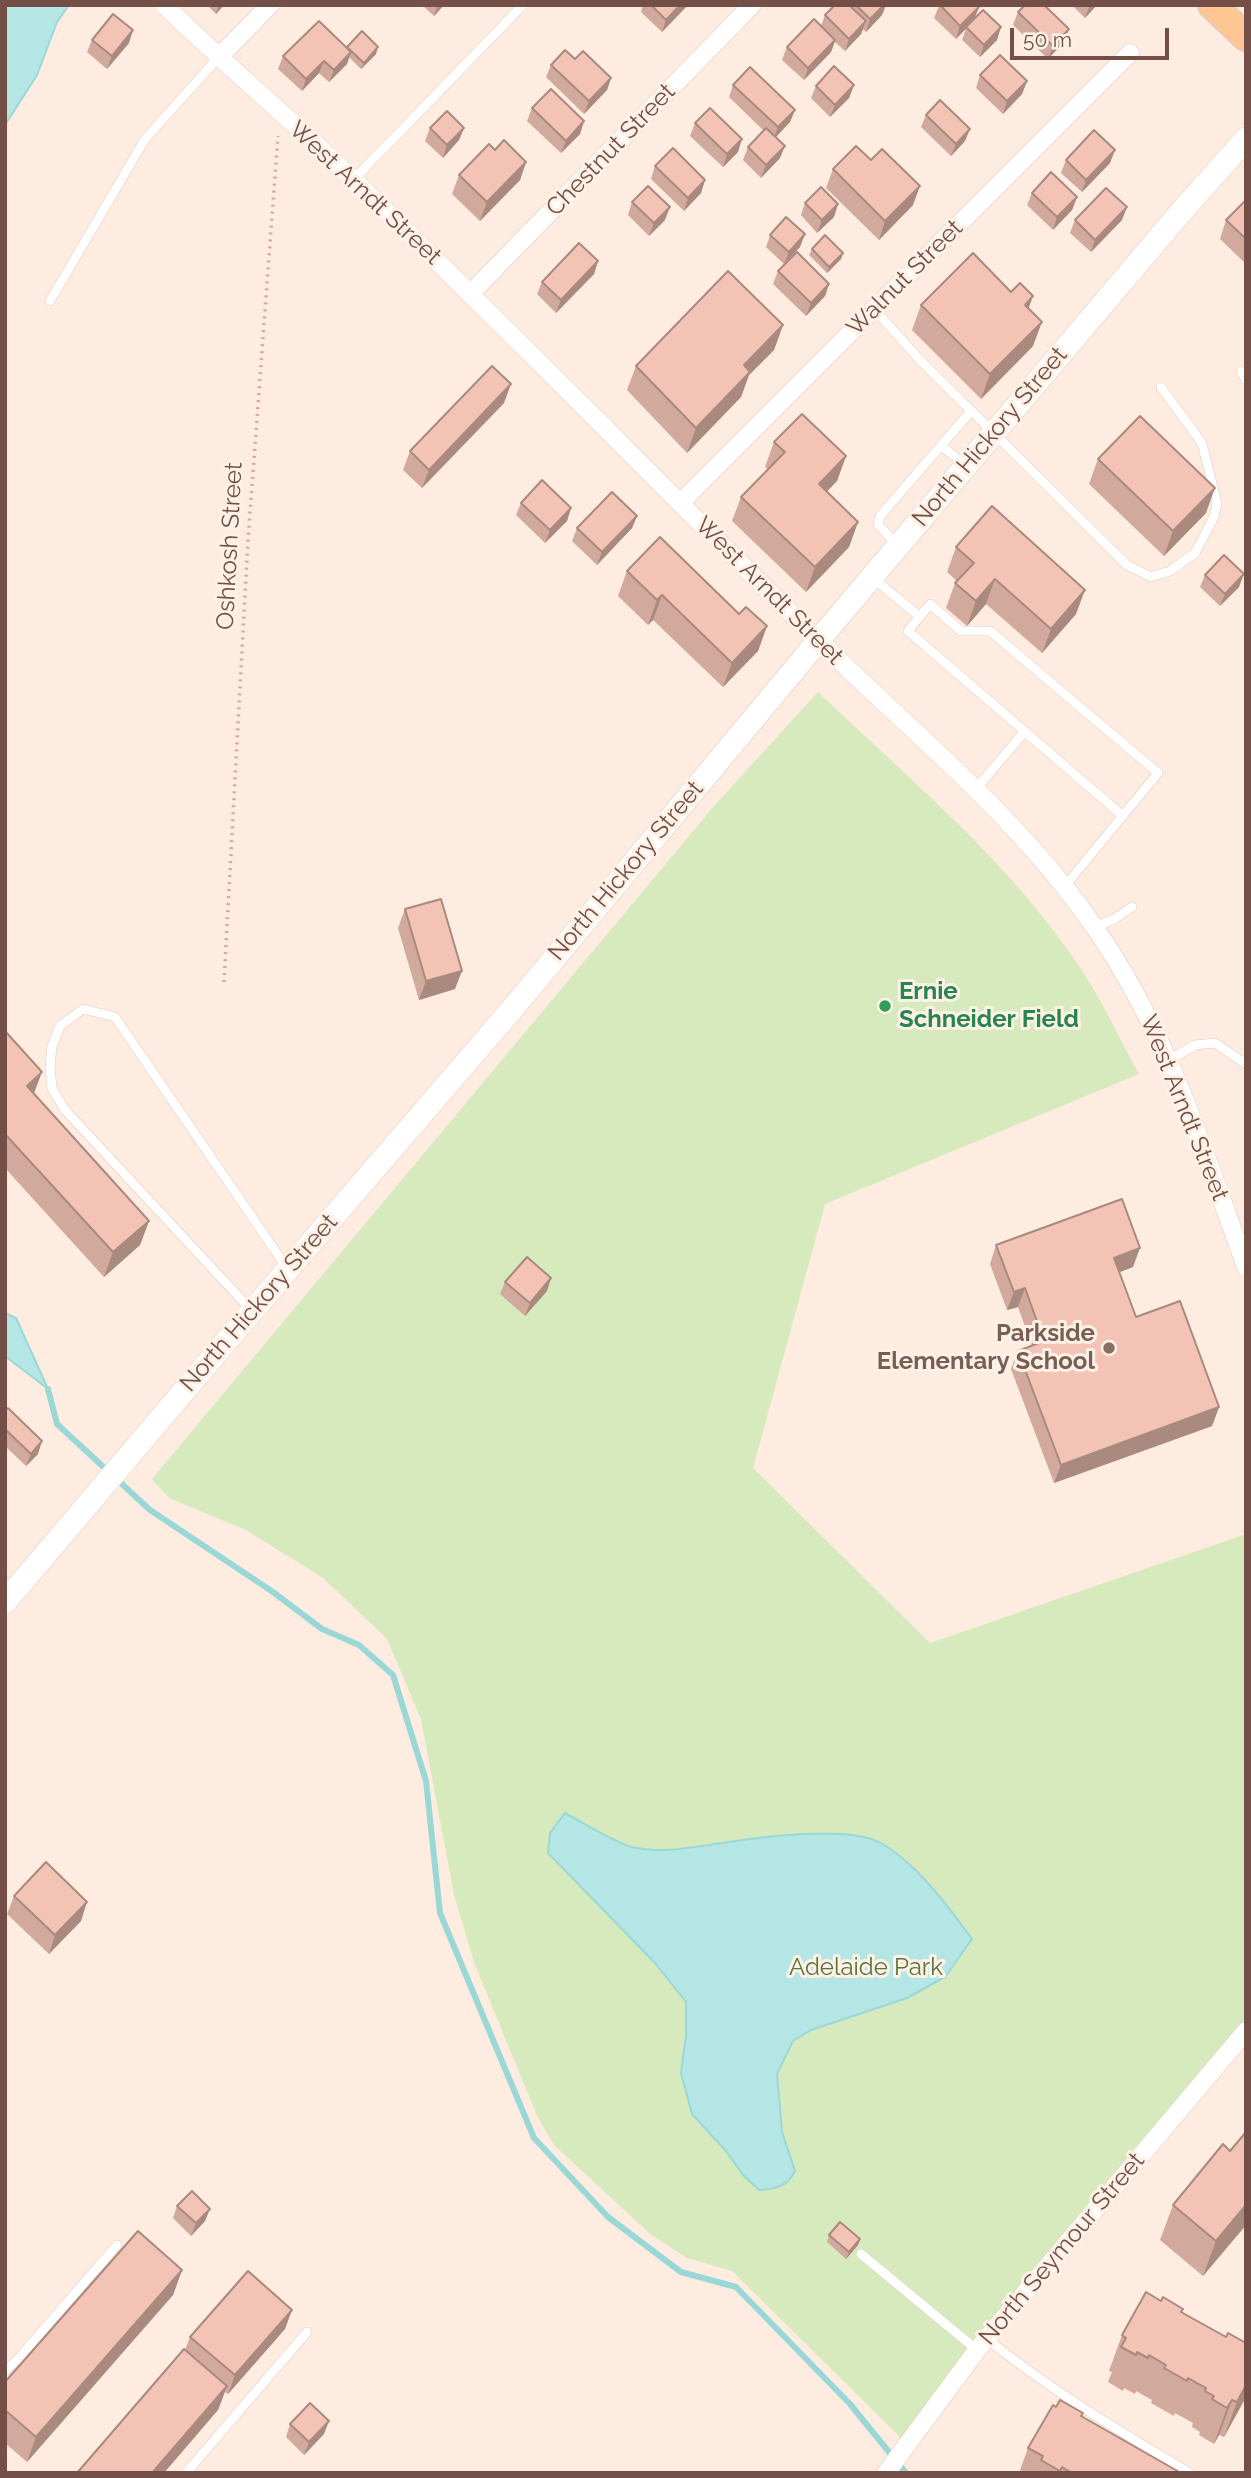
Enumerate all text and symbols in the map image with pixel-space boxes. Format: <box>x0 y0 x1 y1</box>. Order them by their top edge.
scale bar <box>1013 14 1172 58</box>
text: 50 m <box>1023 27 1072 52</box>
street label: Chestnut Street <box>541 78 681 222</box>
street label: West Arndt Street <box>283 115 447 271</box>
street label: Walnut Street <box>841 214 969 342</box>
street label: North Hickory Street <box>906 341 1074 533</box>
street label: Oshkosh Street <box>211 461 249 631</box>
street label: West Arndt Street <box>689 511 849 671</box>
street label: North Hickory Street <box>542 775 710 967</box>
place label: Ernie Schneider Field <box>899 978 1079 1034</box>
marker: Ernie Schneider Field <box>877 998 893 1014</box>
street label: West Arndt Street <box>1134 1011 1234 1205</box>
street label: North Hickory Street <box>174 1208 344 1398</box>
place label: Parkside Elementary School <box>877 1320 1095 1376</box>
marker: Parkside Elementary School <box>1101 1340 1117 1356</box>
park label: Adelaide Park <box>789 1954 943 1982</box>
street label: North Seymour Street <box>973 2147 1151 2351</box>

